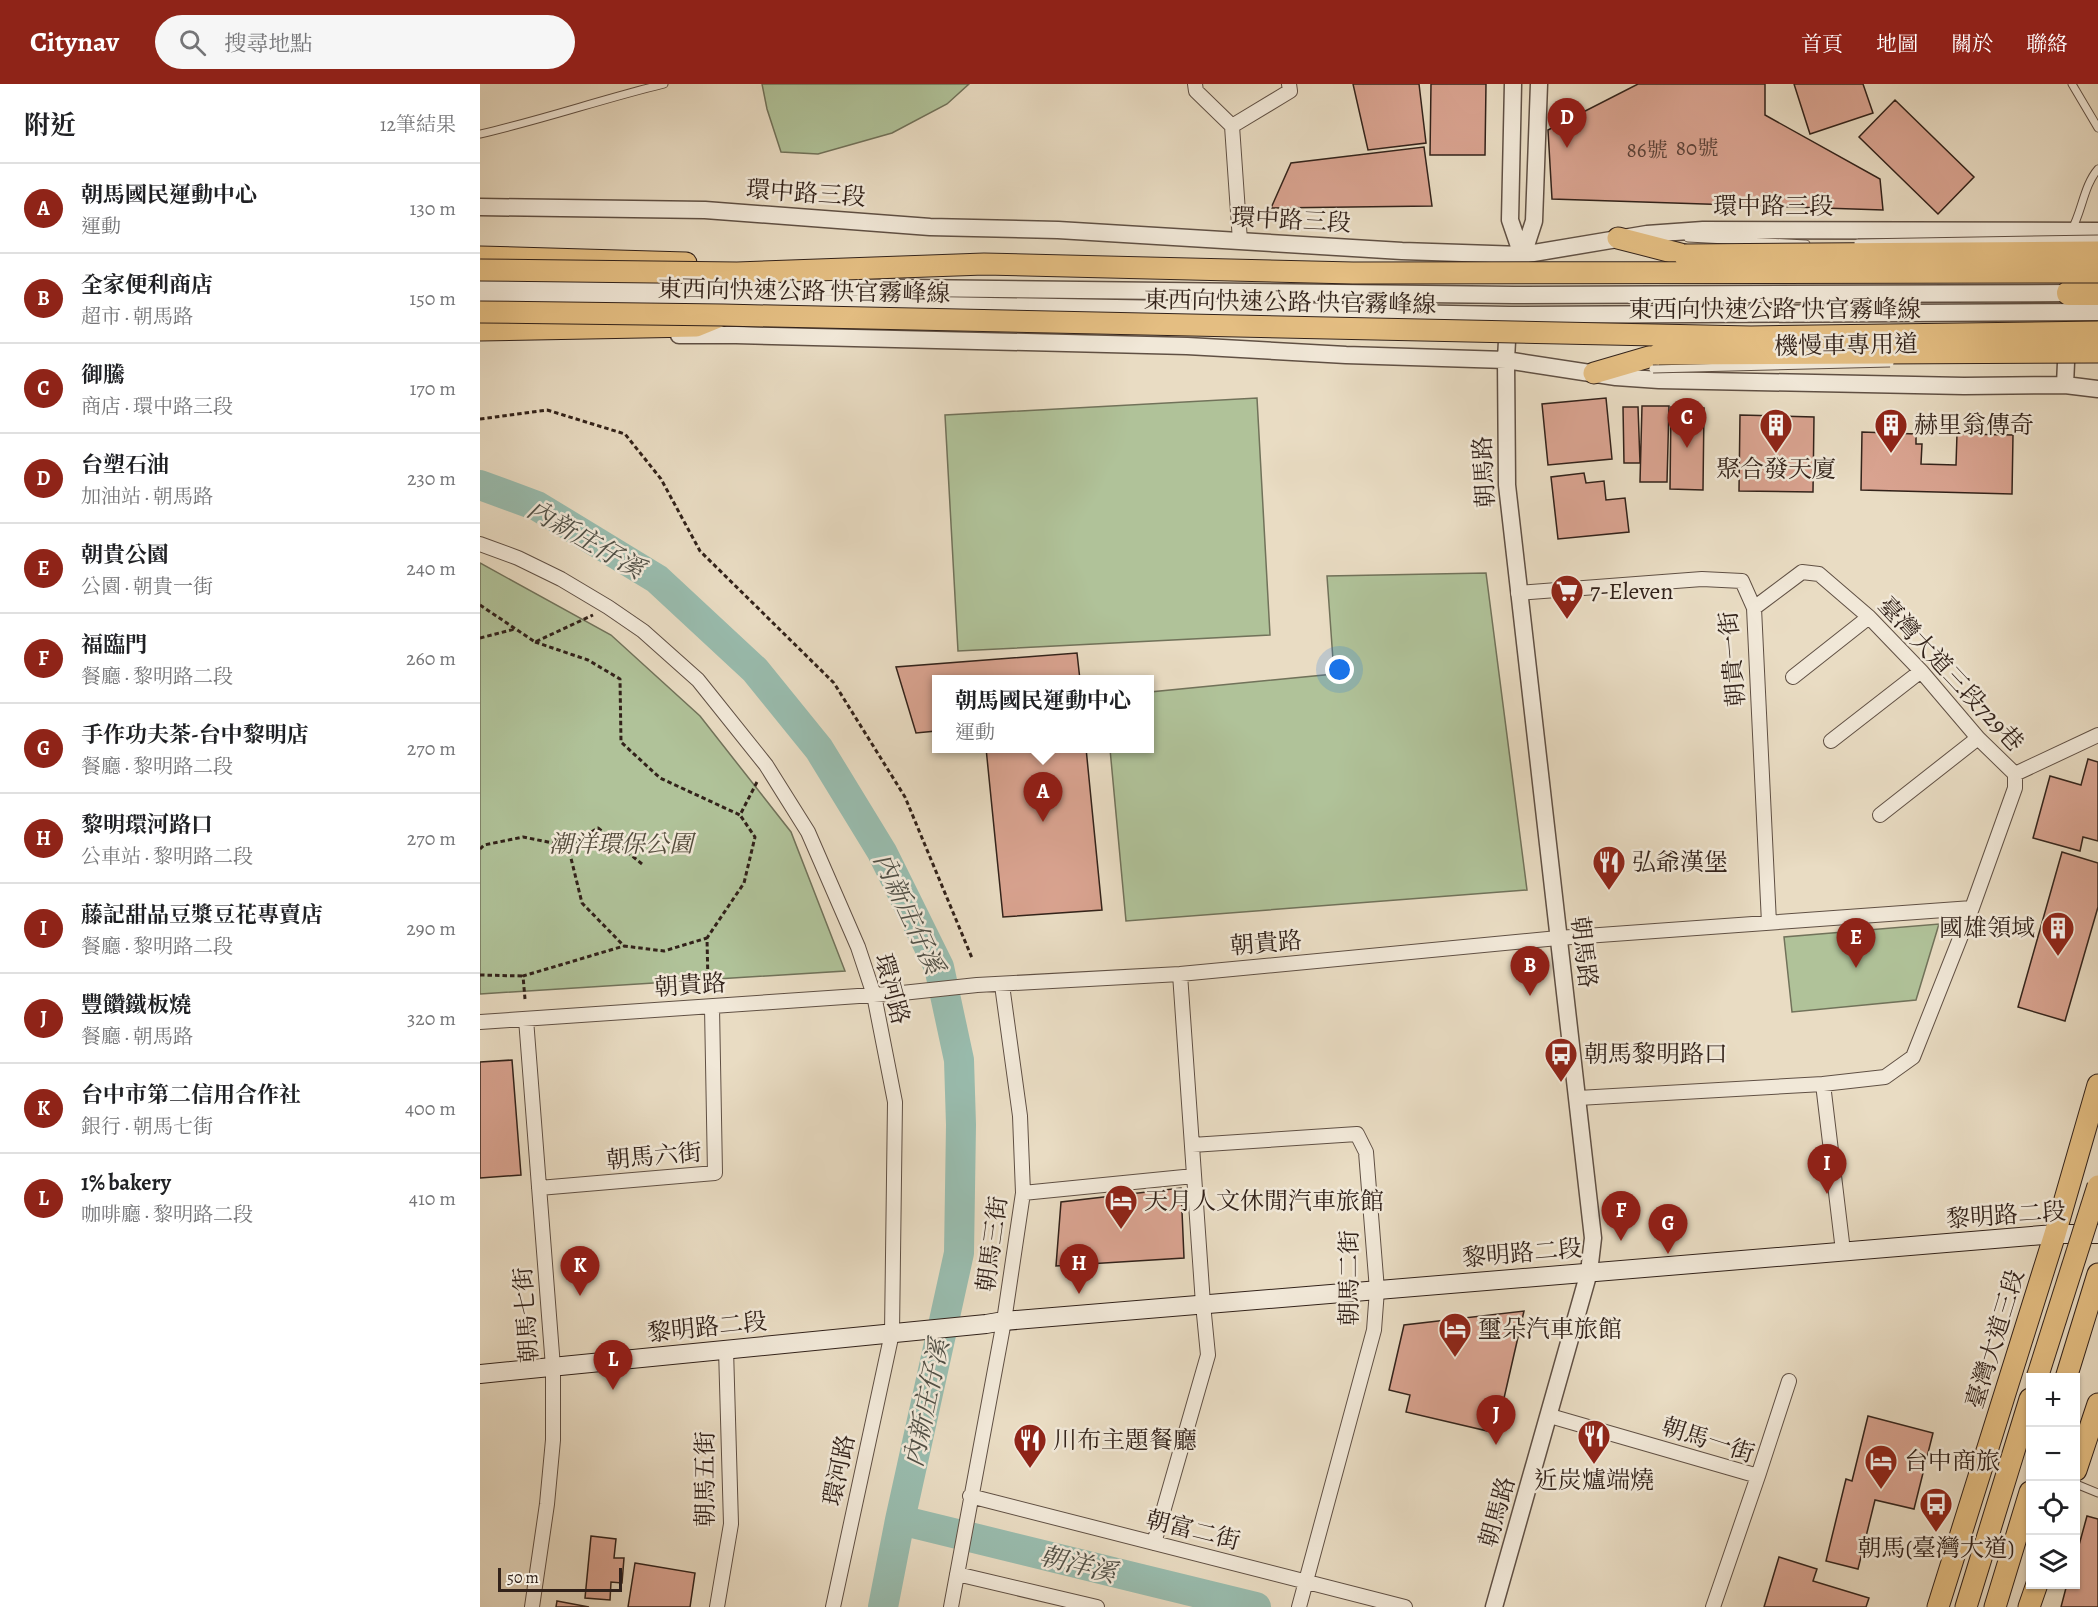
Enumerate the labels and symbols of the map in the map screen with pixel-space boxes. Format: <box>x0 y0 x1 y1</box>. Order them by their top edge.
pin: D <box>1548 98 1586 148</box>
house number: 80號 <box>1676 134 1718 162</box>
house number: 86號 <box>1627 136 1667 164</box>
street label: 環中路三段 <box>745 173 867 213</box>
street label: 環中路三段 <box>1713 190 1833 222</box>
street label: 環中路三段 <box>1230 201 1352 239</box>
street label: 東西向快速公路 快官霧峰線 <box>657 272 951 310</box>
street label: 東西向快速公路 快官霧峰線 <box>1143 283 1437 321</box>
street label: 東西向快速公路 快官霧峰線 <box>1629 293 1921 325</box>
street label: 機慢車專用道 <box>1774 328 1918 362</box>
pin: C <box>1668 398 1706 448</box>
building icon: 聚合發天廈 <box>1758 407 1794 454</box>
building icon: 赫里翁傳奇 <box>1873 407 1909 454</box>
place label: 赫里翁傳奇 <box>1914 409 2034 441</box>
street label: 朝馬路 <box>1466 435 1502 509</box>
place label: 聚合發天廈 <box>1716 453 1836 485</box>
water label: 內新庄仔溪 <box>521 492 653 589</box>
supermarket icon: 7-Eleven <box>1549 573 1585 620</box>
place label: 7-Eleven <box>1590 575 1673 607</box>
street label: 臺灣大道三段729巷 <box>1871 590 2031 758</box>
street label: 朝貴一街 <box>1712 610 1752 708</box>
your location <box>1325 655 1354 684</box>
pin: A <box>1024 772 1062 822</box>
park label: 潮洋環保公園 <box>549 828 697 860</box>
restaurant icon: 弘爺漢堡 <box>1591 844 1627 891</box>
place label: 弘爺漢堡 <box>1632 846 1728 878</box>
water label: 內新庄仔溪 <box>865 847 953 982</box>
building icon: 國雄領域 <box>2040 910 2076 957</box>
place label: 國雄領域 <box>1939 912 2035 944</box>
street label: 朝馬路 <box>1564 914 1604 990</box>
pin: E <box>1836 918 1876 968</box>
street label: 朝貴路 <box>1229 924 1303 962</box>
pin: B <box>1510 946 1550 996</box>
street label: 環河路 <box>867 950 917 1028</box>
street label: 朝貴路 <box>653 967 727 1003</box>
bus stop icon: 朝馬黎明路口 <box>1543 1036 1579 1083</box>
place label: 朝馬黎明路口 <box>1584 1038 1728 1070</box>
street label: 朝馬六街 <box>605 1136 703 1176</box>
pin: I <box>1808 1144 1846 1194</box>
hotel icon: 天月人文休閒汽車旅館 <box>1103 1183 1139 1230</box>
place label: 天月人文休閒汽車旅館 <box>1144 1185 1384 1217</box>
pin: F <box>1602 1192 1640 1241</box>
street label: 朝馬三街 <box>969 1194 1015 1294</box>
street label: 黎明路二段 <box>1945 1195 2067 1235</box>
pin: G <box>1648 1204 1688 1254</box>
street label: 朝馬二街 <box>1333 1230 1365 1326</box>
street label: 黎明路二段 <box>1461 1232 1583 1274</box>
pin: H <box>1060 1244 1098 1294</box>
pin: K <box>560 1246 600 1296</box>
street label: 臺灣大道三段 <box>1959 1265 2031 1413</box>
street label: 朝馬七街 <box>507 1266 545 1364</box>
street label: 黎明路二段 <box>646 1305 768 1349</box>
hotel icon: 璽朵汽車旅館 <box>1437 1311 1473 1358</box>
place label: 璽朵汽車旅館 <box>1478 1313 1622 1345</box>
water label: 內新庄仔溪 <box>896 1333 958 1470</box>
pin: L <box>594 1340 632 1390</box>
pin: J <box>1476 1396 1516 1445</box>
street label: 朝馬一街 <box>1657 1410 1759 1470</box>
restaurant icon: 近炭爐端燒 <box>1576 1418 1612 1465</box>
restaurant icon: 川布主題餐廳 <box>1012 1422 1048 1469</box>
place label: 川布主題餐廳 <box>1053 1424 1197 1456</box>
street label: 朝馬五街 <box>689 1431 721 1527</box>
street label: 環河路 <box>816 1431 862 1509</box>
hotel icon: 台中商旅 <box>1863 1443 1899 1490</box>
place label: 台中商旅 <box>1904 1445 2000 1477</box>
place label: 近炭爐端燒 <box>1534 1464 1654 1496</box>
street label: 朝馬路 <box>1472 1473 1522 1551</box>
bus stop icon: 朝馬(臺灣大道) <box>1918 1486 1954 1533</box>
street label: 朝富二街 <box>1143 1503 1243 1557</box>
place label: 朝馬(臺灣大道) <box>1857 1532 2015 1564</box>
water label: 朝洋溪 <box>1036 1538 1123 1592</box>
scale bar <box>498 1565 622 1592</box>

